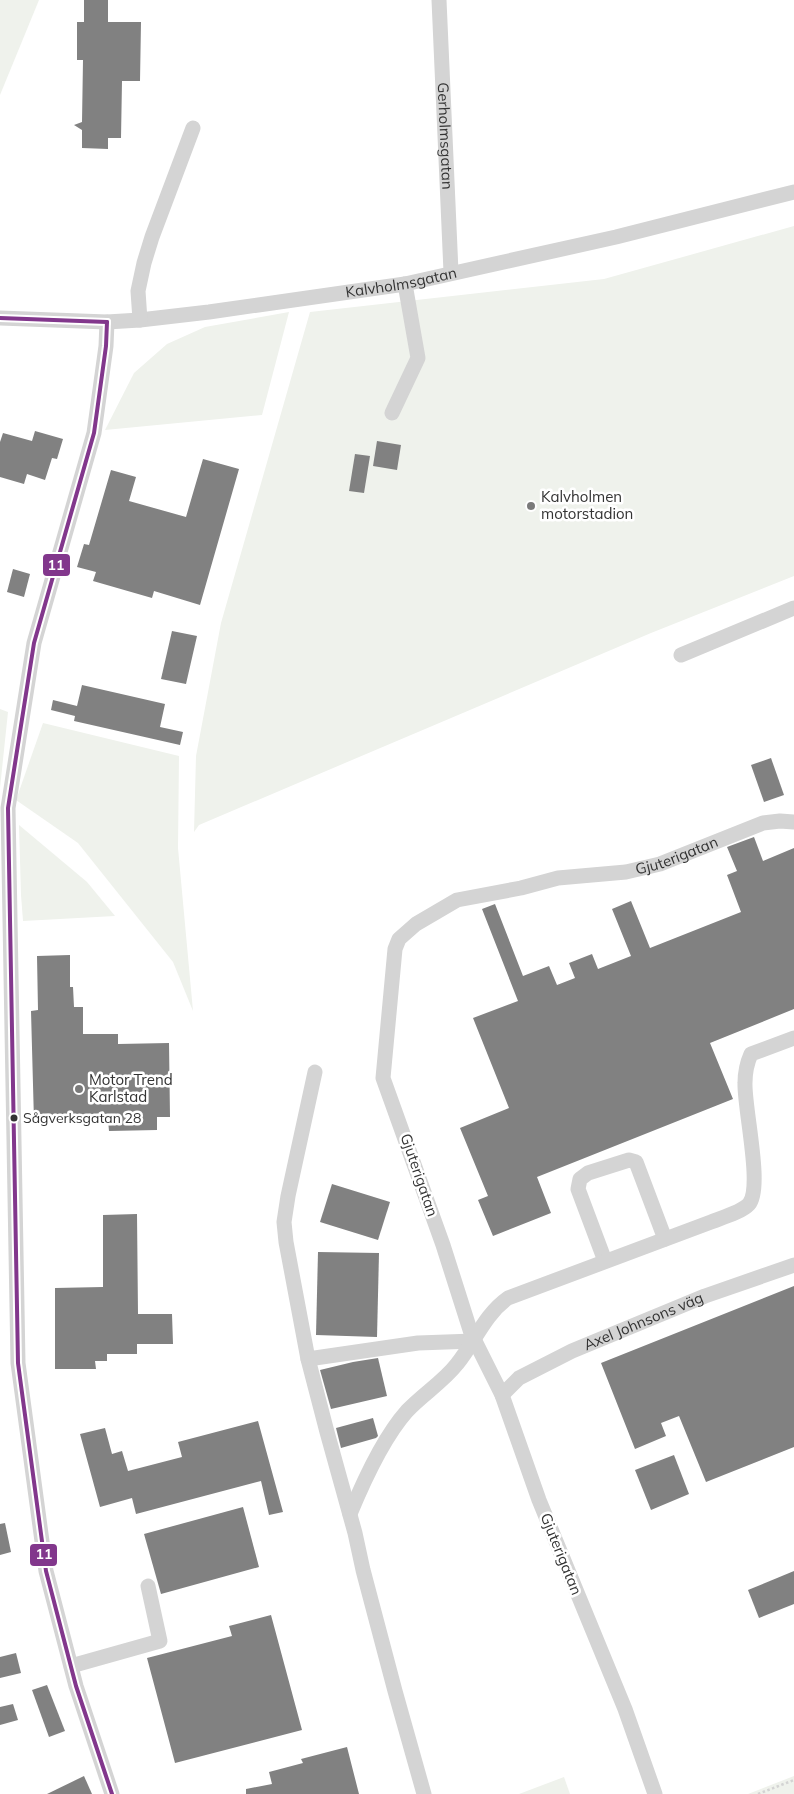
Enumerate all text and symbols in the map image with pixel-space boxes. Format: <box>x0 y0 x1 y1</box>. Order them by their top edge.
street label: Gerholmsgatan <box>434 82 457 190</box>
street label: Kalvholmsgatan <box>344 263 459 301</box>
place label: Kalvholmen motorstadion <box>541 487 633 523</box>
marker: Kalvholmen motorstadion <box>525 500 537 512</box>
line badge: 11 <box>42 553 71 577</box>
text: 11 <box>48 556 64 574</box>
street label: Gjuterigatan <box>633 832 721 879</box>
place label: Motor Trend Karlstad <box>89 1070 173 1106</box>
marker: Motor Trend Karlstad <box>73 1083 85 1095</box>
place label: Sågverksgatan 28 <box>23 1109 141 1127</box>
marker: Sågverksgatan 28 <box>9 1113 19 1123</box>
street label: Gjuterigatan <box>396 1131 443 1219</box>
street label: Axel Johnsons väg <box>581 1288 706 1354</box>
street label: Gjuterigatan <box>536 1510 586 1598</box>
line badge: 11 <box>29 1543 58 1567</box>
text: 11 <box>36 1545 52 1563</box>

